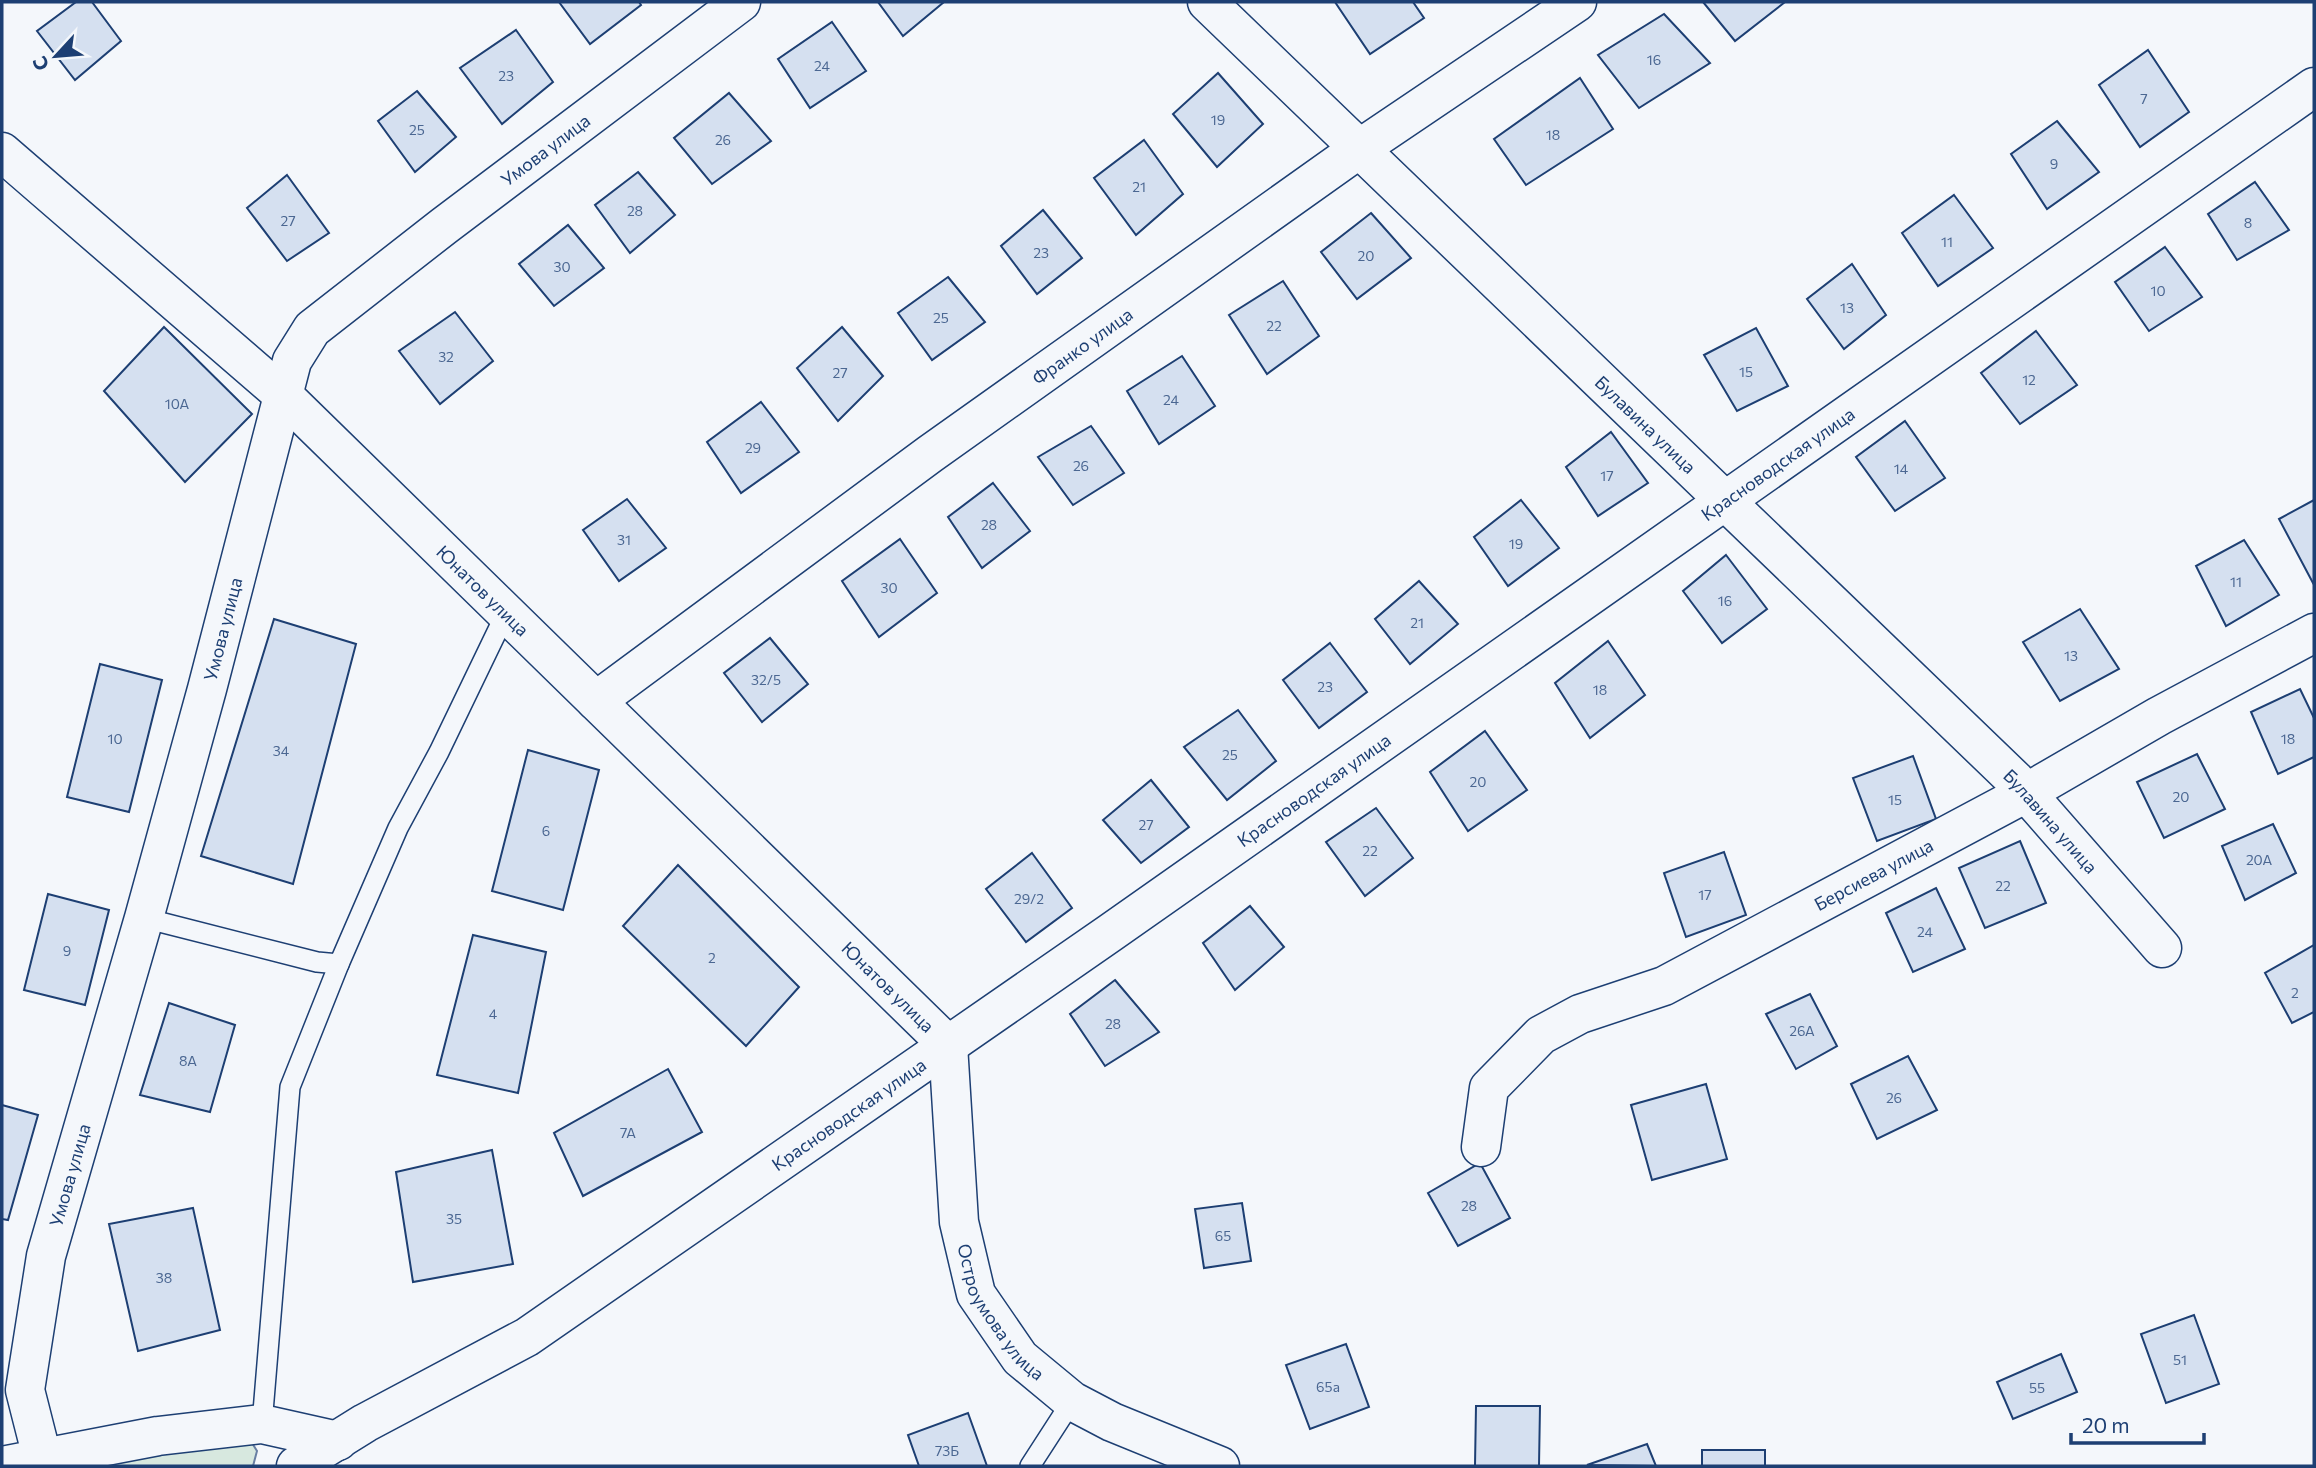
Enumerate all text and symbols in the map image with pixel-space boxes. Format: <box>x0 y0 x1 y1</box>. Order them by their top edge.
north arrow <box>21 21 91 91</box>
house number: 16 <box>1647 51 1661 68</box>
text: С <box>27 53 53 75</box>
house number: 24 <box>814 57 831 74</box>
house number: 23 <box>498 67 514 84</box>
house number: 7 <box>2140 90 2148 107</box>
street label: Умова улица <box>496 109 594 190</box>
house number: 19 <box>1211 111 1225 128</box>
house number: 25 <box>409 121 425 138</box>
house number: 18 <box>1546 126 1560 143</box>
house number: 26 <box>715 131 731 148</box>
house number: 9 <box>2050 155 2058 172</box>
house number: 21 <box>1132 178 1146 195</box>
house number: 28 <box>627 202 643 219</box>
house number: 27 <box>280 212 296 229</box>
house number: 8 <box>2244 214 2252 231</box>
house number: 11 <box>1941 233 1953 250</box>
house number: 23 <box>1033 244 1049 261</box>
house number: 20 <box>1358 247 1374 264</box>
house number: 30 <box>553 258 571 275</box>
house number: 10 <box>2150 282 2166 299</box>
house number: 13 <box>1840 299 1854 316</box>
street label: Франко улица <box>1028 303 1137 389</box>
house number: 25 <box>933 309 949 326</box>
house number: 22 <box>1266 317 1282 334</box>
house number: 32 <box>438 348 454 365</box>
house number: 15 <box>1739 363 1753 380</box>
house number: 27 <box>832 364 848 381</box>
street label: Булавина улица <box>1591 371 1701 478</box>
house number: 12 <box>2022 371 2036 388</box>
house number: 24 <box>1163 391 1180 408</box>
house number: 10А <box>165 395 190 412</box>
street label: Красноводская улица <box>1697 402 1859 525</box>
house number: 29 <box>745 439 761 456</box>
house number: 26 <box>1073 457 1089 474</box>
house number: 14 <box>1894 460 1909 477</box>
house number: 17 <box>1600 467 1614 484</box>
house number: 28 <box>981 516 997 533</box>
house number: 31 <box>617 531 631 548</box>
house number: 19 <box>1509 535 1523 552</box>
street label: Юнатов улица <box>432 540 534 640</box>
house number: 11 <box>2230 573 2242 590</box>
street label: Умова улица <box>199 575 246 683</box>
house number: 30 <box>880 579 898 596</box>
house number: 16 <box>1718 592 1732 609</box>
house number: 21 <box>1410 614 1424 631</box>
house number: 13 <box>2064 647 2078 664</box>
house number: 32/5 <box>751 671 781 688</box>
house number: 23 <box>1317 678 1333 695</box>
house number: 18 <box>1593 681 1607 698</box>
street label: Красноводская улица <box>1233 728 1395 851</box>
house number: 10 <box>107 730 123 747</box>
house number: 18 <box>2281 730 2295 747</box>
house number: 34 <box>273 742 290 759</box>
house number: 25 <box>1222 746 1238 763</box>
street label: Булавина улица <box>1999 764 2102 878</box>
house number: 20 <box>1470 773 1486 790</box>
house number: 20 <box>2173 788 2189 805</box>
house number: 15 <box>1888 791 1902 808</box>
house number: 27 <box>1138 816 1154 833</box>
house number: 6 <box>542 822 550 839</box>
street label: Берсиева улица <box>1810 834 1937 915</box>
house number: 22 <box>1362 842 1378 859</box>
house number: 20А <box>2246 851 2272 868</box>
house number: 22 <box>1995 877 2011 894</box>
house number: 17 <box>1698 886 1712 903</box>
house number: 29/2 <box>1014 890 1044 907</box>
house number: 24 <box>1917 923 1934 940</box>
street label: Юнатов улица <box>838 937 939 1037</box>
house number: 9 <box>63 942 71 959</box>
house number: 2 <box>708 949 716 966</box>
house number: 2 <box>2291 984 2299 1001</box>
house number: 4 <box>489 1005 498 1022</box>
house number: 28 <box>1105 1015 1121 1032</box>
house number: 26А <box>1789 1022 1815 1039</box>
house number: 8А <box>179 1052 197 1069</box>
street label: Красноводская улица <box>767 1053 930 1175</box>
house number: 26 <box>1886 1089 1902 1106</box>
street label: Умова улица <box>44 1121 95 1229</box>
house number: 7А <box>620 1124 636 1141</box>
house number: 28 <box>1461 1197 1477 1214</box>
house number: 35 <box>446 1210 462 1227</box>
house number: 65 <box>1215 1227 1231 1244</box>
street label: Остроумова улица <box>953 1241 1049 1385</box>
house number: 38 <box>156 1269 172 1286</box>
house number: 51 <box>2173 1351 2187 1368</box>
house number: 65а <box>1316 1378 1340 1395</box>
house number: 55 <box>2029 1379 2045 1396</box>
scale bar <box>2071 1402 2204 1446</box>
text: 20 m <box>2082 1412 2130 1437</box>
house number: 73Б <box>935 1442 959 1459</box>

